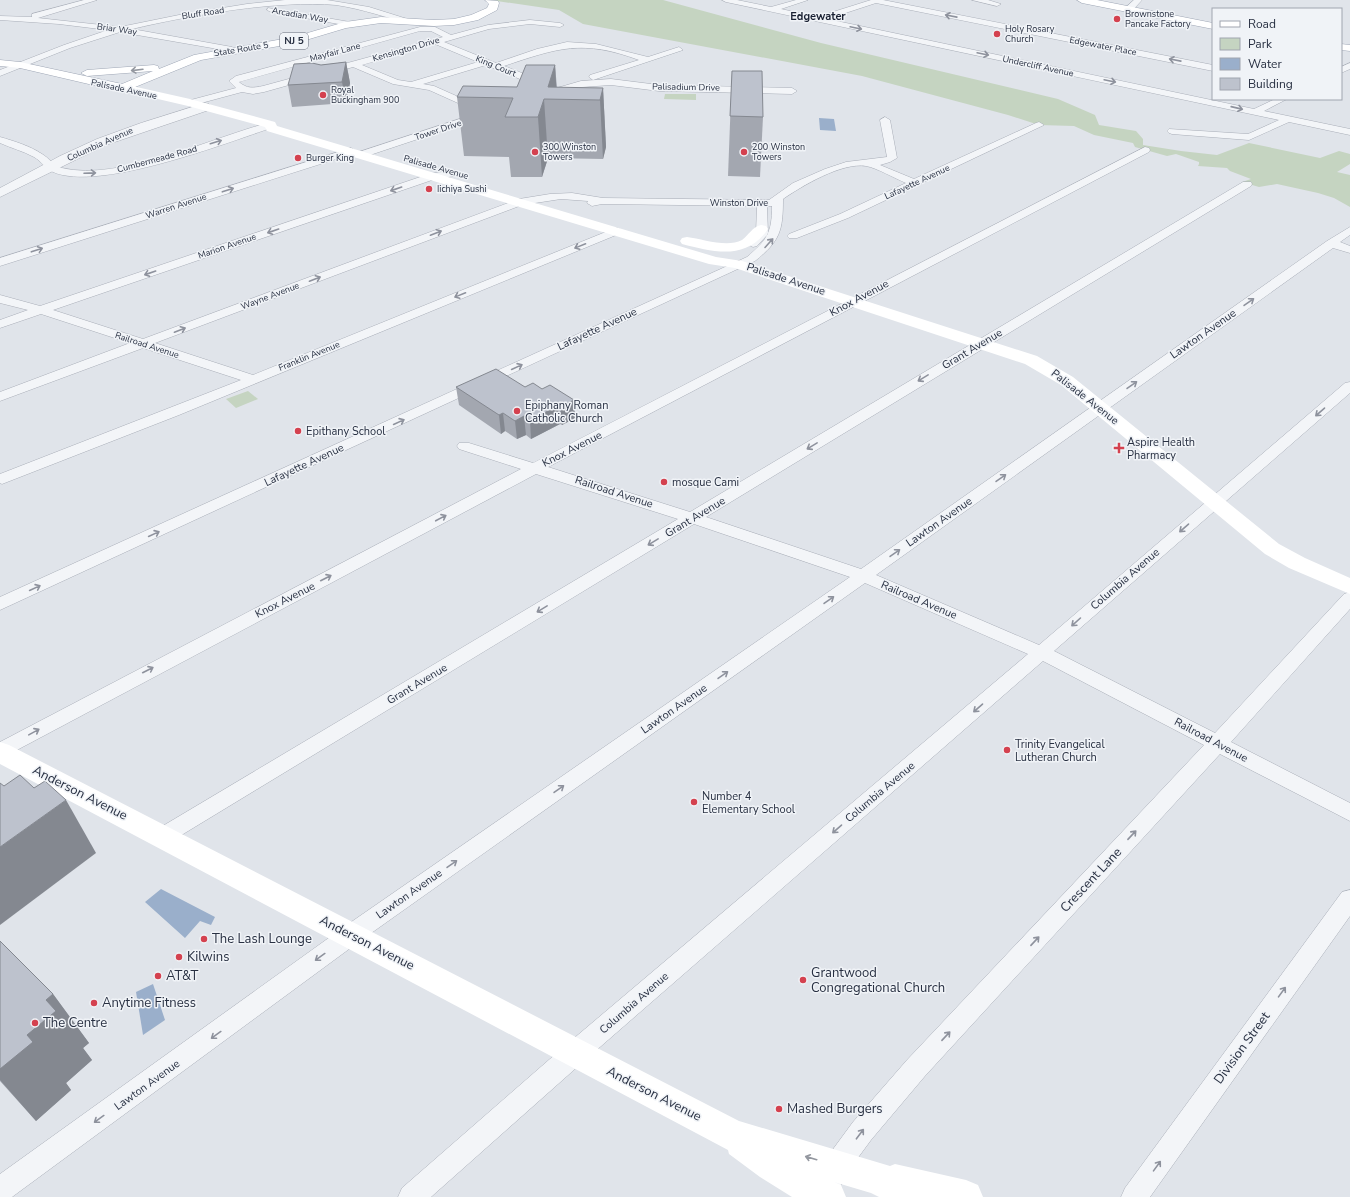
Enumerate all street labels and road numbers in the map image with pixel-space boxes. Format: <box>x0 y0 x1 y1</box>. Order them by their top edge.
street label: Bluff Road <box>181 4 225 22</box>
street label: Arcadian Way <box>271 4 329 26</box>
street label: Briar Way <box>96 20 138 38</box>
road number: NJ 5 <box>280 33 308 49</box>
street label: Kensington Drive <box>371 34 441 64</box>
street label: Edgewater Place <box>1068 34 1138 58</box>
street label: State Route 5 <box>213 39 269 59</box>
street label: Mayfair Lane <box>308 39 362 65</box>
street label: King Court <box>474 52 519 80</box>
street label: Undercliff Avenue <box>1001 53 1075 79</box>
street label: Palisade Avenue <box>90 76 158 102</box>
street label: Palisadium Drive <box>652 80 720 94</box>
street label: Tower Drive <box>413 117 463 143</box>
street label: Columbia Avenue <box>65 124 135 164</box>
street label: Cumbermeade Road <box>116 143 198 175</box>
street label: Palisade Avenue <box>402 152 470 182</box>
street label: Lafayette Avenue <box>882 162 952 202</box>
street label: Warren Avenue <box>144 190 208 222</box>
street label: Winston Drive <box>710 197 768 209</box>
street label: Marion Avenue <box>196 230 258 262</box>
street label: Palisade Avenue <box>745 259 827 299</box>
street label: Knox Avenue <box>827 276 891 320</box>
street label: Wayne Avenue <box>239 279 301 313</box>
street label: Lafayette Avenue <box>555 304 639 354</box>
street label: Lawton Avenue <box>1167 306 1239 362</box>
street label: Grant Avenue <box>939 325 1005 373</box>
street label: Railroad Avenue <box>113 329 181 361</box>
street label: Franklin Avenue <box>277 338 342 374</box>
street label: Palisade Avenue <box>1048 366 1122 428</box>
street label: Knox Avenue <box>540 427 605 470</box>
street label: Lafayette Avenue <box>262 440 346 490</box>
street label: Railroad Avenue <box>573 472 655 512</box>
street label: Grant Avenue <box>662 493 728 541</box>
street label: Lawton Avenue <box>903 494 975 550</box>
street label: Columbia Avenue <box>1087 545 1163 613</box>
street label: Railroad Avenue <box>879 577 960 623</box>
street label: Knox Avenue <box>253 578 318 621</box>
street label: Grant Avenue <box>384 660 450 708</box>
street label: Lawton Avenue <box>638 681 710 737</box>
street label: Railroad Avenue <box>1172 714 1251 766</box>
street label: Columbia Avenue <box>842 758 918 826</box>
street label: Anderson Avenue <box>29 761 131 825</box>
street label: Crescent Lane <box>1056 844 1126 916</box>
street label: Lawton Avenue <box>373 866 445 922</box>
street label: Anderson Avenue <box>316 911 418 975</box>
street label: Columbia Avenue <box>596 969 672 1037</box>
street label: Division Street <box>1210 1008 1275 1088</box>
street label: Lawton Avenue <box>111 1056 183 1114</box>
street label: Anderson Avenue <box>603 1062 705 1126</box>

